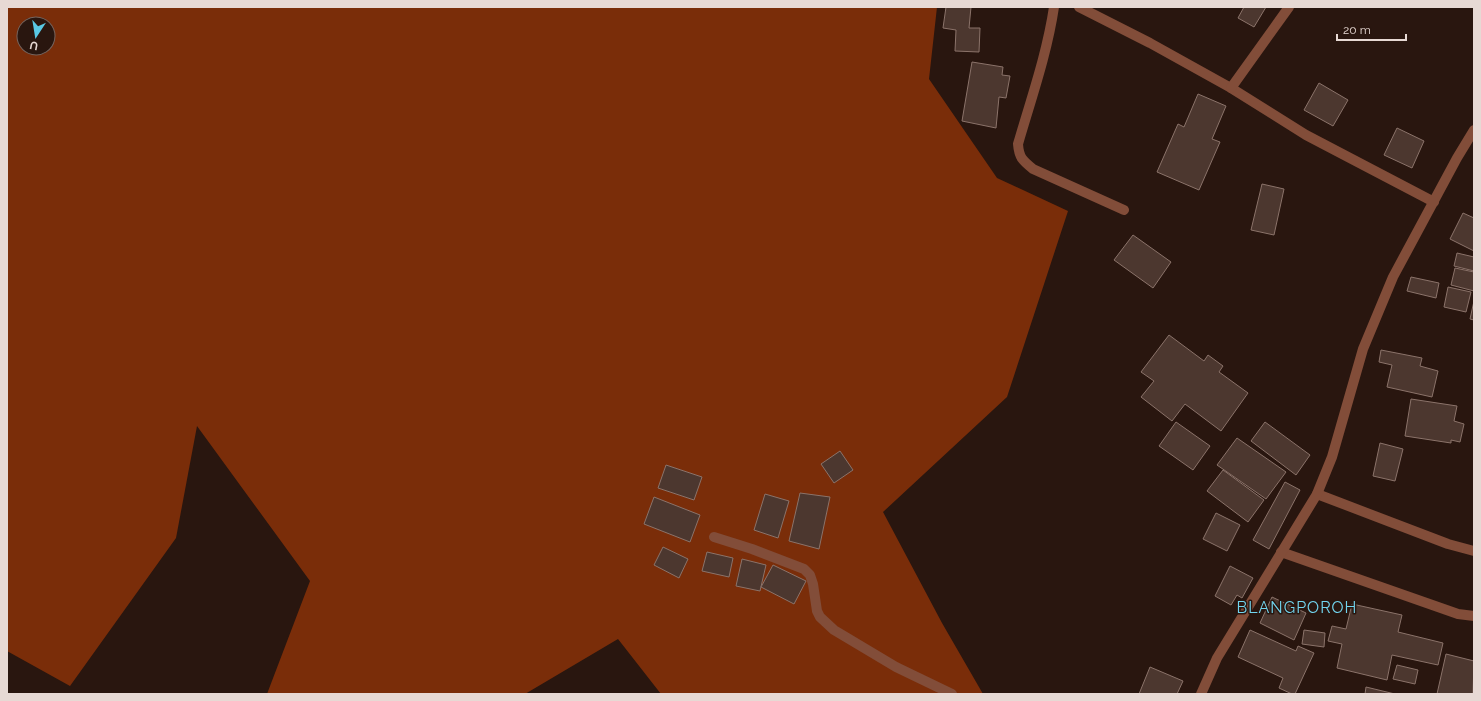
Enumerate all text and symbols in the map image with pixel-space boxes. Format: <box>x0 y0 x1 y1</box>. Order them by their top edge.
north arrow <box>16 16 56 56</box>
scale bar <box>1337 16 1406 42</box>
text: 20 m <box>1343 23 1371 37</box>
text: U <box>29 38 39 53</box>
district label: BLANGPOROH <box>1237 598 1357 617</box>

